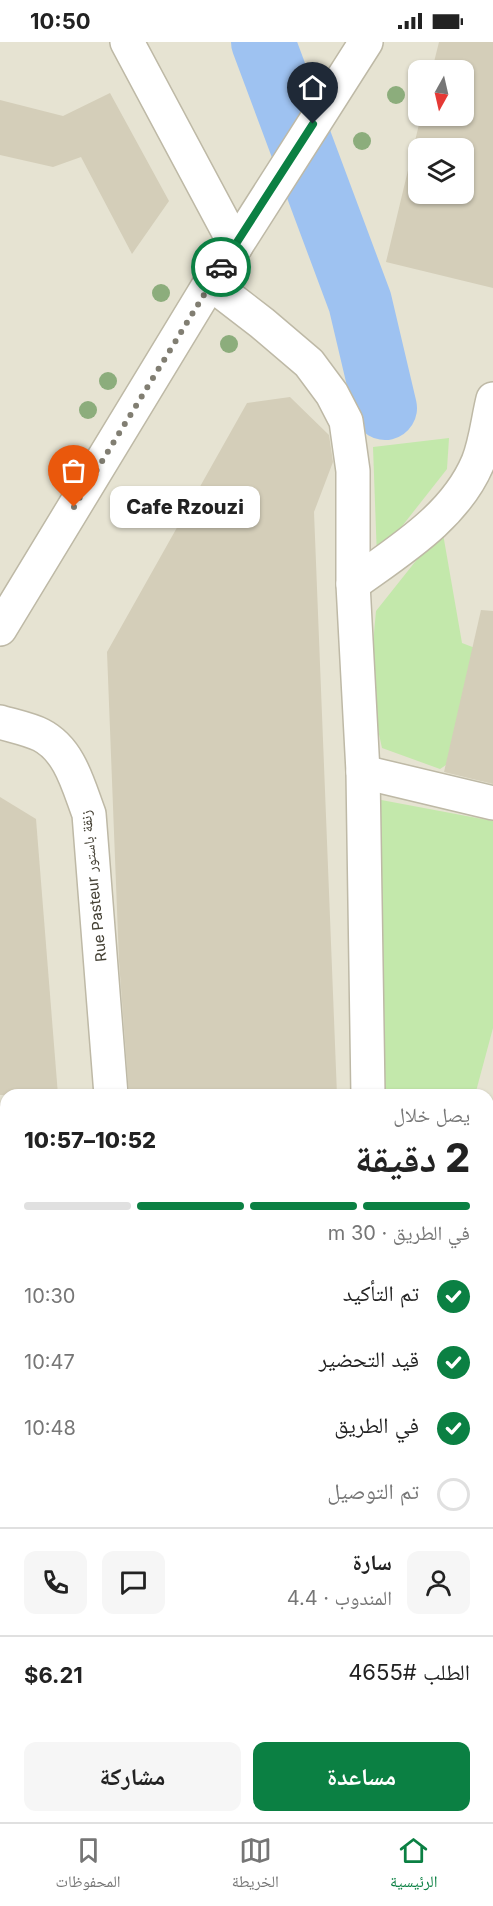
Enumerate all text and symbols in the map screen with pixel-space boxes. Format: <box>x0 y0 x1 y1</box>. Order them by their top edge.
text: 10:50 <box>30 8 91 34</box>
north arrow <box>408 60 474 126</box>
map controls <box>408 60 474 204</box>
pin <box>287 62 338 124</box>
icon: home <box>296 71 329 104</box>
button: layers <box>408 138 474 204</box>
courier <box>191 237 251 297</box>
icon: car <box>205 251 238 284</box>
pin <box>48 445 99 507</box>
icon: bag <box>57 454 90 487</box>
callout: Cafe Rzouzi <box>110 486 260 528</box>
text: Cafe Rzouzi <box>126 495 244 519</box>
street label: Rue Pasteur زنقة باستور <box>76 809 110 963</box>
text: يصل خلال <box>393 1103 470 1127</box>
text: 10:52–10:57 <box>24 1127 156 1153</box>
text: 2 دقيقة <box>355 1134 470 1181</box>
text: في الطريق · 30 m <box>328 1221 470 1245</box>
text: تم التأكيد <box>343 1280 419 1306</box>
icon: check <box>437 1280 470 1313</box>
text: 10:30 <box>24 1284 75 1308</box>
text: قيد التحضير <box>319 1346 419 1372</box>
icon: check <box>437 1346 470 1379</box>
text: 10:47 <box>24 1350 75 1374</box>
text: في الطريق <box>334 1412 419 1438</box>
icon: check <box>437 1412 470 1445</box>
text: 10:48 <box>24 1416 76 1440</box>
text: تم التوصيل <box>327 1478 419 1504</box>
text: سارة <box>353 1549 392 1575</box>
button: phone <box>24 1551 87 1614</box>
button: chat <box>102 1551 165 1614</box>
button: person <box>407 1551 470 1614</box>
text: المندوب · 4.4 <box>287 1586 392 1610</box>
text: الطلب #4655 <box>348 1659 470 1685</box>
text: $6.21 <box>24 1662 83 1688</box>
button: مشاركة <box>24 1742 241 1811</box>
button: مساعدة <box>253 1742 470 1811</box>
tab: المحفوظات <box>56 1834 121 1897</box>
tab: الخريطة <box>232 1834 279 1897</box>
tab: الرئيسية <box>390 1834 437 1897</box>

